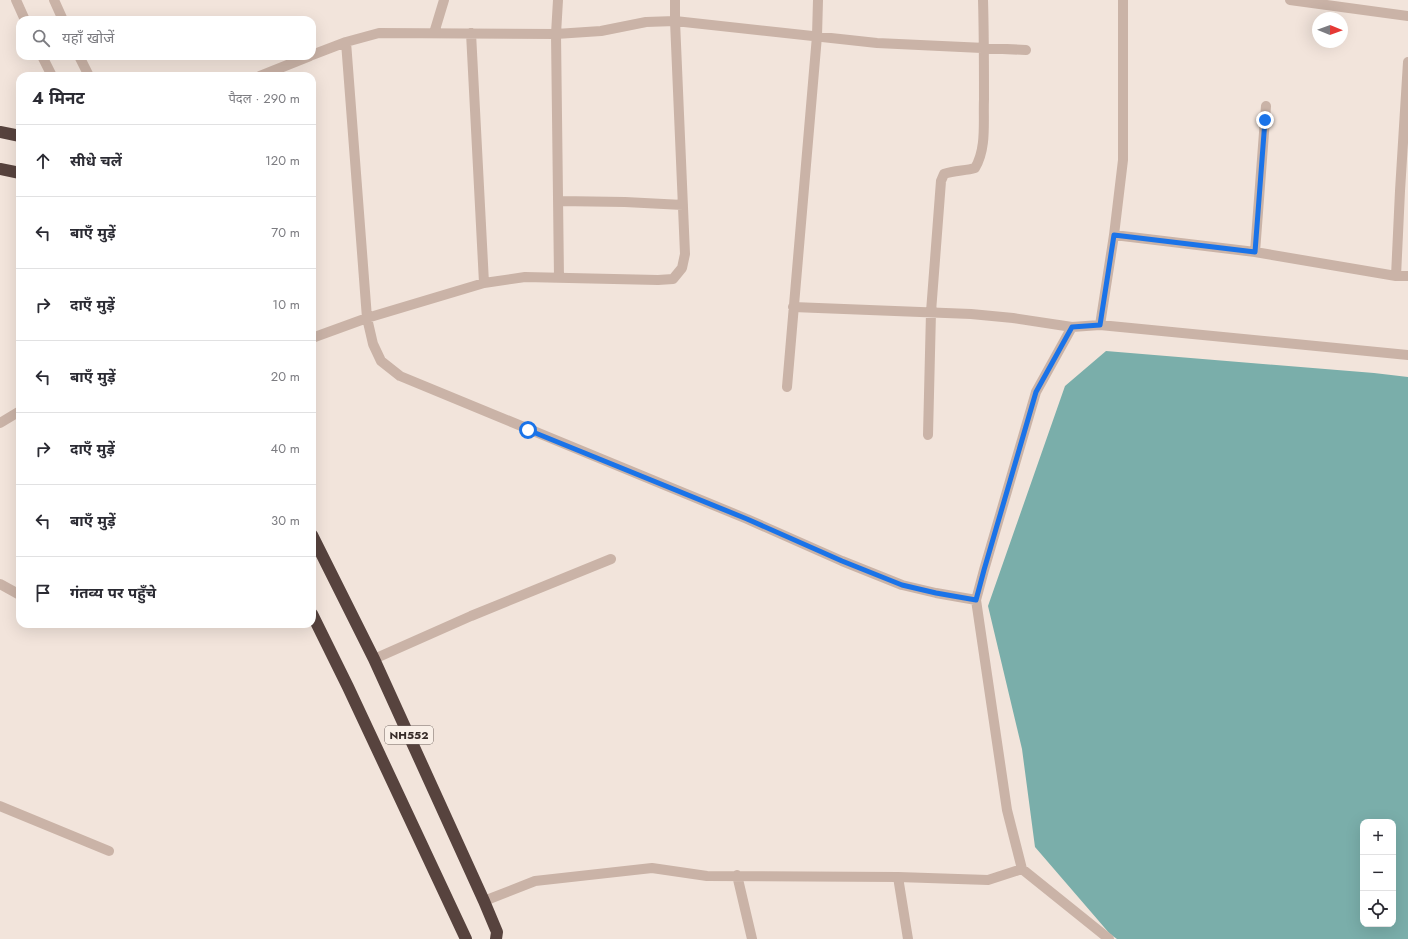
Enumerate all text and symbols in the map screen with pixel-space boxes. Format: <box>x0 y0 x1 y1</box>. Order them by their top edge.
north arrow <box>1312 12 1348 48</box>
search box <box>16 16 316 60</box>
icon: search <box>30 27 52 49</box>
text: यहाँ खोजें <box>62 27 114 49</box>
text: 4 मिनट <box>32 86 85 110</box>
text: पैदल · 290 m <box>228 89 300 108</box>
route end <box>1256 111 1274 129</box>
icon: ahead <box>32 150 54 172</box>
text: सीधे चलें <box>70 150 122 172</box>
text: 120 m <box>265 151 300 170</box>
icon: left <box>32 222 54 244</box>
text: बाएँ मुड़ें <box>70 222 116 244</box>
text: 70 m <box>271 223 300 242</box>
icon: right <box>32 294 54 316</box>
text: दाएँ मुड़ें <box>70 294 115 316</box>
text: 10 m <box>272 295 300 314</box>
icon: left <box>32 366 54 388</box>
text: बाएँ मुड़ें <box>70 366 116 388</box>
text: 20 m <box>271 367 300 386</box>
route start <box>519 421 537 439</box>
icon: right <box>32 438 54 460</box>
text: दाएँ मुड़ें <box>70 438 115 460</box>
text: 40 m <box>271 439 300 458</box>
icon: left <box>32 510 54 532</box>
text: बाएँ मुड़ें <box>70 510 116 532</box>
text: 30 m <box>271 511 300 530</box>
icon: arrive <box>32 582 54 604</box>
text: गंतव्य पर पहुँचे <box>70 582 156 604</box>
road number: NH552 <box>385 726 433 744</box>
map controls <box>1360 819 1396 927</box>
button: + <box>1360 819 1396 855</box>
button: − <box>1360 855 1396 891</box>
button: locate <box>1360 891 1396 927</box>

